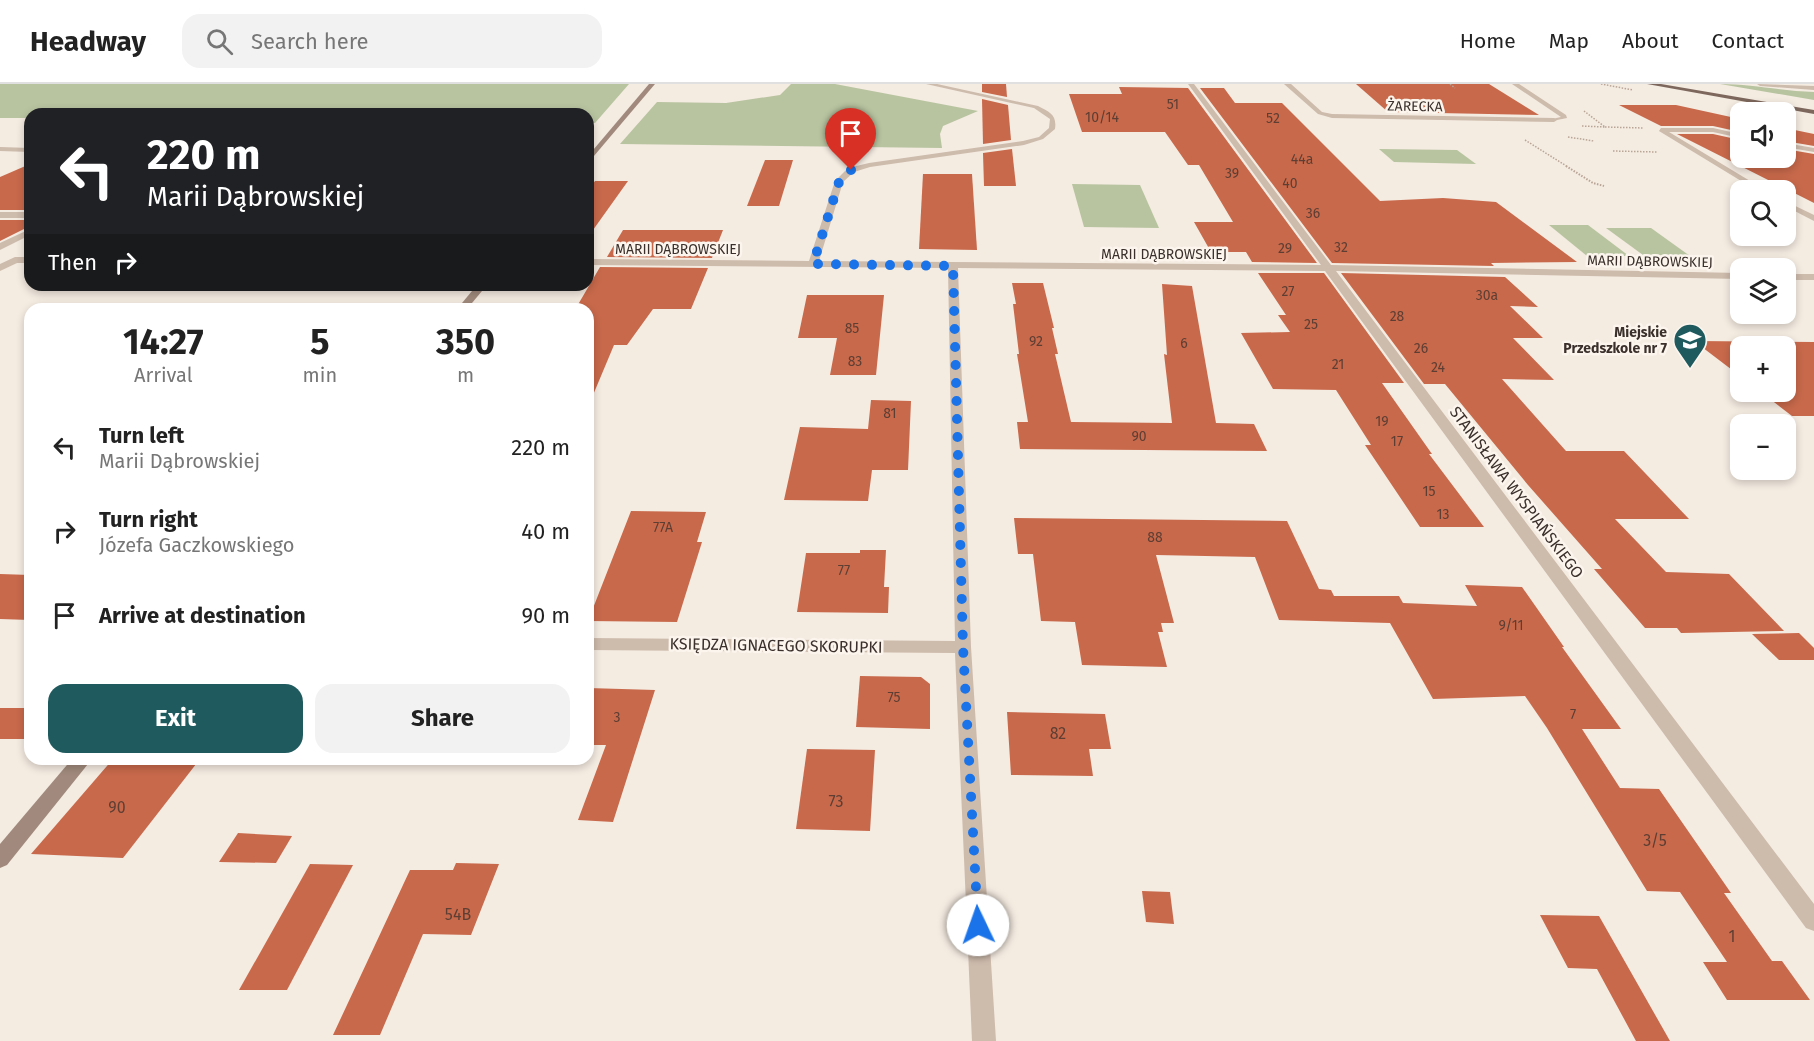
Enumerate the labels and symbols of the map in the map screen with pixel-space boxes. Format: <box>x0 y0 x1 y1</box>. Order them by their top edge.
house number: 51 <box>1167 96 1179 113</box>
street label: ŻARECKA <box>1387 97 1443 115</box>
pin <box>825 108 876 170</box>
house number: 10/14 <box>1085 109 1119 126</box>
house number: 52 <box>1266 110 1280 127</box>
house number: 44a <box>1291 151 1313 168</box>
house number: 39 <box>1225 165 1239 182</box>
house number: 40 <box>1282 175 1298 192</box>
house number: 36 <box>1306 205 1320 222</box>
house number: 32 <box>1334 239 1348 256</box>
house number: 29 <box>1278 240 1292 257</box>
street label: MARII DĄBROWSKIEJ <box>615 241 741 258</box>
street label: MARII DĄBROWSKIEJ <box>1101 246 1227 263</box>
street label: MARII DĄBROWSKIEJ <box>1587 252 1713 271</box>
house number: 27 <box>1281 283 1295 300</box>
house number: 30a <box>1476 287 1498 304</box>
house number: 28 <box>1390 308 1405 325</box>
house number: 25 <box>1304 316 1318 333</box>
house number: 85 <box>845 320 859 337</box>
school or university icon: Miejskie Przedszkole nr 7 <box>1672 322 1708 369</box>
place label: Miejskie Przedszkole nr 7 <box>1563 324 1667 357</box>
house number: 92 <box>1029 333 1043 350</box>
house number: 6 <box>1180 335 1188 352</box>
house number: 26 <box>1414 340 1428 357</box>
house number: 83 <box>848 353 862 370</box>
house number: 21 <box>1332 356 1344 373</box>
house number: 24 <box>1431 359 1446 376</box>
street label: STANISŁAWA WYSPIAŃSKIEGO <box>1446 402 1588 582</box>
house number: 81 <box>883 405 897 422</box>
house number: 19 <box>1375 413 1389 430</box>
house number: 90 <box>1131 428 1147 445</box>
house number: 17 <box>1391 433 1403 450</box>
house number: 15 <box>1422 483 1436 500</box>
house number: 13 <box>1436 506 1450 523</box>
house number: 77A <box>653 519 673 536</box>
house number: 88 <box>1147 529 1163 546</box>
house number: 77 <box>838 562 850 579</box>
house number: 9/11 <box>1498 617 1524 634</box>
street label: KSIĘDZA IGNACEGO SKORUPKI <box>669 634 883 657</box>
house number: 75 <box>887 689 901 706</box>
house number: 7 <box>1570 706 1576 723</box>
house number: 3 <box>614 709 621 726</box>
house number: 82 <box>1050 724 1066 743</box>
house number: 73 <box>829 792 843 811</box>
house number: 90 <box>108 798 126 817</box>
house number: 3/5 <box>1643 831 1667 850</box>
position arrow <box>946 893 1010 957</box>
house number: 54B <box>445 905 471 924</box>
house number: 1 <box>1729 927 1735 946</box>

